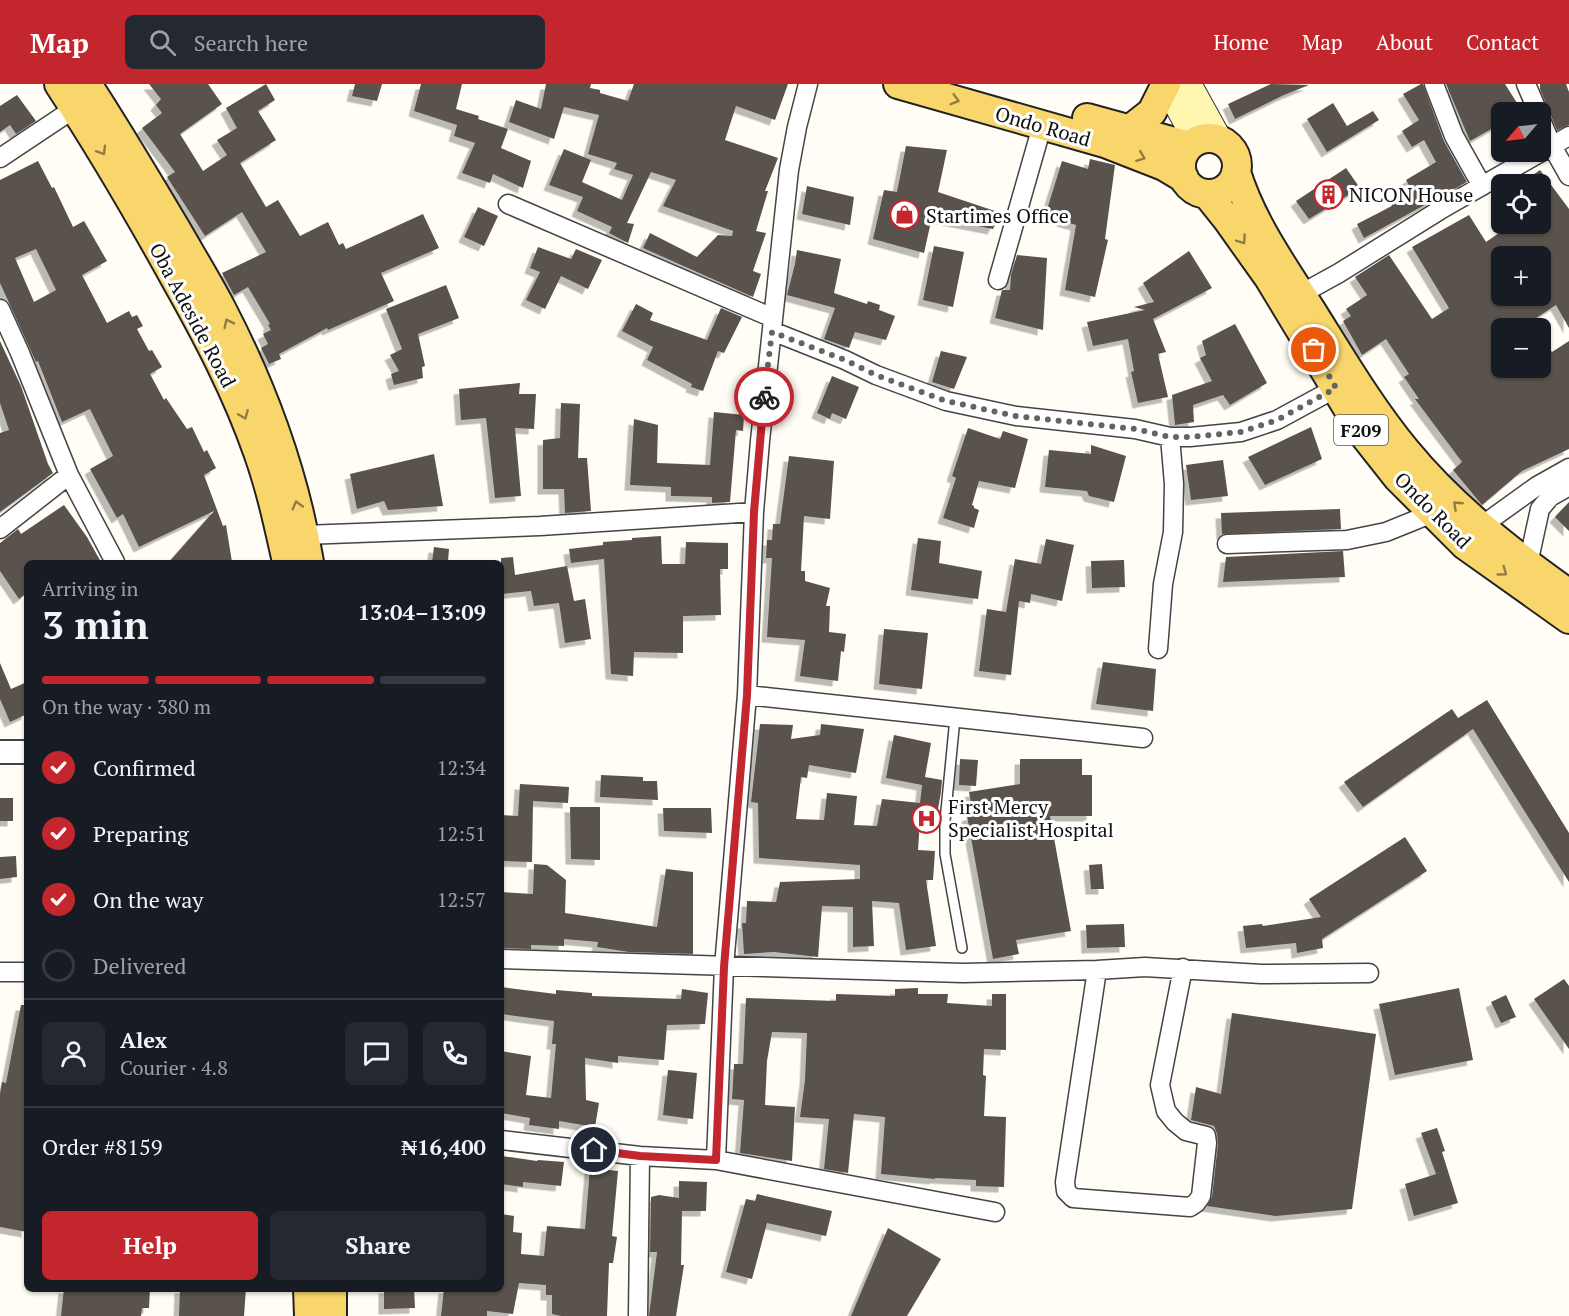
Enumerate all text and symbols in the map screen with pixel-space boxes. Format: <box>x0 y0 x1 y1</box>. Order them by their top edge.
search box <box>125 15 545 69</box>
text: Map <box>30 24 89 61</box>
icon: search <box>146 26 179 59</box>
text: Search here <box>194 28 308 57</box>
text: Home <box>1213 28 1269 56</box>
text: Map <box>1302 28 1343 56</box>
text: About <box>1376 28 1433 56</box>
text: Contact <box>1466 28 1539 56</box>
one-way arrow <box>949 93 959 105</box>
street label: Ondo Road <box>992 99 1094 153</box>
north arrow <box>1491 102 1551 162</box>
map controls <box>1491 102 1551 378</box>
one-way arrow <box>94 145 106 155</box>
one-way arrow <box>1135 150 1146 162</box>
button: locate <box>1491 174 1551 234</box>
building icon: NICON House <box>1312 178 1344 210</box>
place label: NICON House <box>1349 181 1473 208</box>
shop icon: Startimes Office <box>889 199 921 231</box>
place label: Startimes Office <box>926 202 1069 229</box>
one-way arrow <box>1235 234 1246 245</box>
street label: Oba Adeside Road <box>143 238 243 392</box>
button: + <box>1491 246 1551 306</box>
button: − <box>1491 318 1551 378</box>
one-way arrow <box>224 319 236 330</box>
pin <box>1288 324 1339 375</box>
icon: bag <box>1297 333 1330 366</box>
courier <box>734 367 794 427</box>
icon: bike <box>748 381 781 414</box>
one-way arrow <box>236 410 249 420</box>
road number: F209 <box>1334 415 1388 445</box>
street label: Ondo Road <box>1389 466 1477 554</box>
one-way arrow <box>291 501 304 511</box>
one-way arrow <box>1454 502 1465 513</box>
one-way arrow <box>1497 565 1508 576</box>
text: Arriving in <box>42 575 138 602</box>
text: 13:04–13:09 <box>358 597 486 626</box>
text: 3 min <box>42 598 149 650</box>
text: On the way · 380 m <box>42 693 211 720</box>
icon: check <box>42 751 75 784</box>
text: Confirmed <box>93 753 196 782</box>
text: 12:34 <box>437 754 486 781</box>
place label: First Mercy Specialist Hospital <box>948 793 1114 843</box>
hospital icon: First Mercy Specialist Hospital <box>911 802 943 834</box>
icon: check <box>42 817 75 850</box>
text: Preparing <box>93 819 189 848</box>
text: 12:51 <box>437 820 486 847</box>
icon: check <box>42 883 75 916</box>
text: On the way <box>93 885 203 914</box>
text: 12:57 <box>437 886 486 913</box>
text: Delivered <box>93 951 186 980</box>
button: person <box>42 1022 105 1085</box>
button: chat <box>345 1022 408 1085</box>
button: phone <box>423 1022 486 1085</box>
text: Alex <box>120 1025 167 1054</box>
text: Courier · 4.8 <box>120 1054 228 1081</box>
pin <box>568 1124 619 1175</box>
text: Order #8159 <box>42 1132 162 1161</box>
text: ₦16,400 <box>401 1132 486 1161</box>
icon: home <box>577 1133 610 1166</box>
button: Help <box>42 1211 258 1280</box>
button: Share <box>270 1211 486 1280</box>

